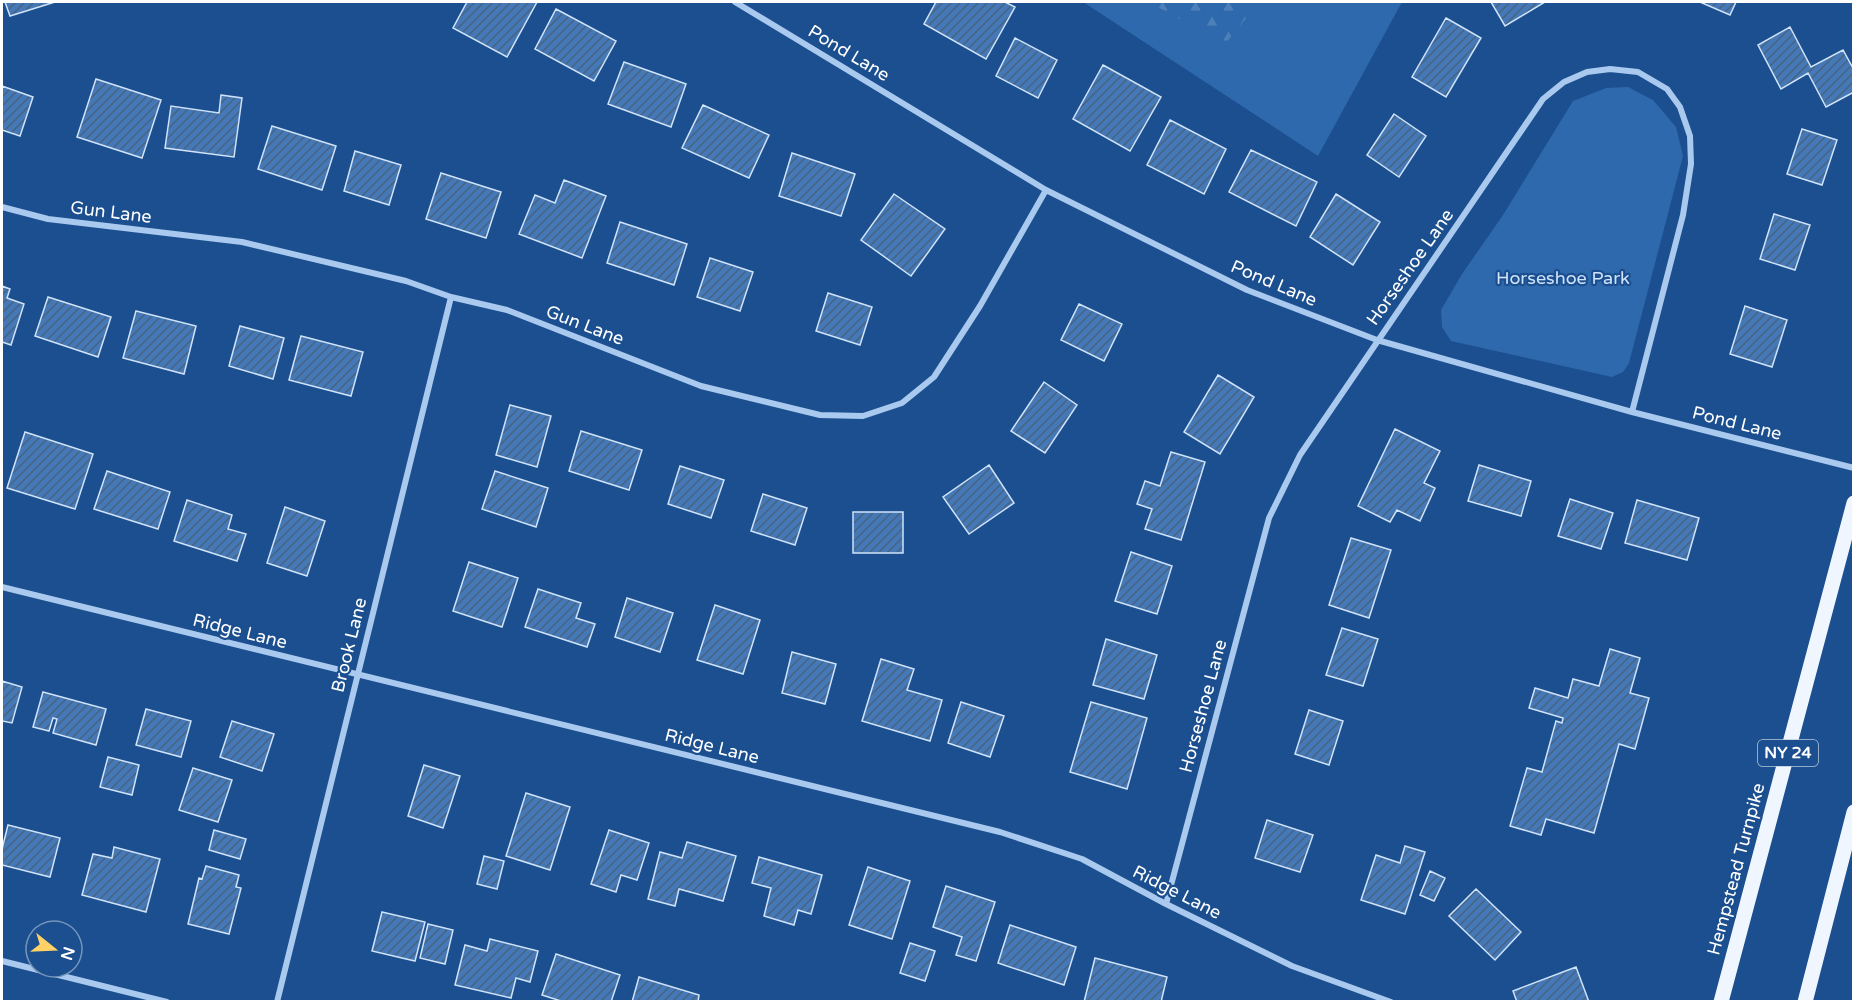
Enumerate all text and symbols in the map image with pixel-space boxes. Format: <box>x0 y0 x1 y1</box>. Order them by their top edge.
street label: Pond Lane <box>804 20 894 86</box>
street label: Gun Lane <box>69 196 153 228</box>
street label: Horseshoe Lane <box>1362 205 1458 329</box>
street label: Pond Lane <box>1228 255 1320 311</box>
park label: Horseshoe Park <box>1496 267 1630 289</box>
street label: Gun Lane <box>543 300 627 350</box>
street label: Pond Lane <box>1690 401 1784 445</box>
street label: Brook Lane <box>327 595 371 695</box>
street label: Ridge Lane <box>191 609 289 653</box>
street label: Horseshoe Lane <box>1175 637 1231 775</box>
street label: Ridge Lane <box>663 724 761 768</box>
road number: NY 24 <box>1758 740 1818 766</box>
street label: Hempstead Turnpike <box>1702 780 1770 958</box>
street label: Ridge Lane <box>1129 860 1225 924</box>
north arrow <box>24 919 84 979</box>
text: N <box>56 944 79 963</box>

